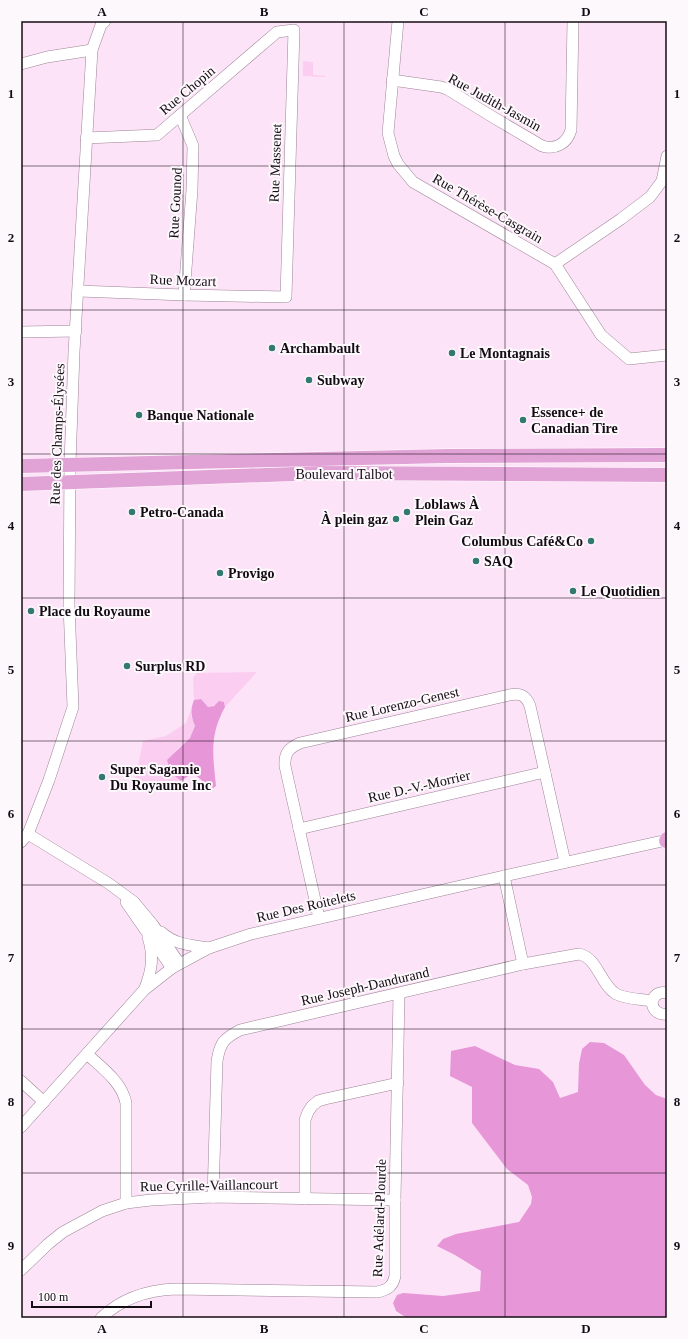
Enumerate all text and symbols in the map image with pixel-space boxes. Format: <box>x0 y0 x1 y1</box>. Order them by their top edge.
text: A <box>97 4 107 19</box>
text: B <box>260 4 269 19</box>
text: C <box>419 4 429 19</box>
text: D <box>581 4 591 19</box>
street label: Rue Chopin <box>157 63 218 118</box>
street label: Rue Judith-Jasmin <box>446 71 544 134</box>
text: 1 <box>8 86 14 101</box>
text: 1 <box>674 86 680 101</box>
street label: Rue Massenet <box>267 123 284 203</box>
street label: Rue Gounod <box>166 167 185 239</box>
street label: Rue Thérèse-Casgrain <box>430 171 545 246</box>
text: 2 <box>8 230 14 245</box>
text: 2 <box>674 230 680 245</box>
street label: Rue Mozart <box>149 272 217 289</box>
place label: Archambault <box>280 341 360 356</box>
marker: Archambault <box>267 343 277 353</box>
place label: Le Montagnais <box>460 346 550 361</box>
marker: Le Montagnais <box>447 348 457 358</box>
street label: Rue des Champs-Élysées <box>47 363 67 505</box>
place label: Subway <box>317 373 364 388</box>
text: 3 <box>8 374 15 389</box>
text: 3 <box>674 374 681 389</box>
marker: Subway <box>304 375 314 385</box>
place label: Essence+ de Canadian Tire <box>531 405 618 436</box>
place label: Banque Nationale <box>147 408 254 423</box>
marker: Banque Nationale <box>134 410 144 420</box>
marker: Essence+ de Canadian Tire <box>518 415 528 425</box>
street label: Boulevard Talbot <box>295 467 393 482</box>
place label: Loblaws À Plein Gaz <box>415 496 480 528</box>
place label: Petro-Canada <box>140 505 224 520</box>
marker: Petro-Canada <box>127 507 137 517</box>
marker: Loblaws À Plein Gaz <box>402 507 412 517</box>
place label: À plein gaz <box>321 511 388 527</box>
marker: À plein gaz <box>391 514 401 524</box>
text: 4 <box>8 518 15 533</box>
text: 4 <box>674 518 681 533</box>
place label: Columbus Café&Co <box>461 534 583 549</box>
marker: Columbus Café&Co <box>586 536 596 546</box>
place label: SAQ <box>484 554 513 569</box>
marker: SAQ <box>471 556 481 566</box>
place label: Provigo <box>228 566 274 581</box>
marker: Provigo <box>215 568 225 578</box>
place label: Le Quotidien <box>581 584 660 599</box>
marker: Le Quotidien <box>568 586 578 596</box>
place label: Place du Royaume <box>39 604 150 619</box>
marker: Place du Royaume <box>26 606 36 616</box>
place label: Surplus RD <box>135 659 205 674</box>
marker: Surplus RD <box>122 661 132 671</box>
text: 5 <box>8 662 15 677</box>
text: 5 <box>674 662 681 677</box>
street label: Rue Lorenzo-Genest <box>344 684 461 725</box>
place label: Super Sagamie Du Royaume Inc <box>110 762 211 793</box>
street label: Rue D.-V.-Morrier <box>367 767 472 806</box>
marker: Super Sagamie Du Royaume Inc <box>97 772 107 782</box>
text: 6 <box>8 806 15 821</box>
text: 6 <box>674 806 681 821</box>
street label: Rue Des Roitelets <box>255 888 357 925</box>
text: 7 <box>8 950 15 965</box>
text: 7 <box>674 950 681 965</box>
street label: Rue Joseph-Dandurand <box>300 964 431 1009</box>
text: 8 <box>8 1094 15 1109</box>
text: 8 <box>674 1094 681 1109</box>
street label: Rue Adélard-Plourde <box>370 1158 389 1278</box>
street label: Rue Cyrille-Vaillancourt <box>140 1177 278 1194</box>
text: 9 <box>8 1238 15 1253</box>
text: 9 <box>674 1238 681 1253</box>
scale bar <box>32 1283 151 1309</box>
text: 100 m <box>38 1290 69 1304</box>
text: A <box>97 1321 107 1336</box>
text: B <box>260 1321 269 1336</box>
text: C <box>419 1321 429 1336</box>
text: D <box>581 1321 591 1336</box>

